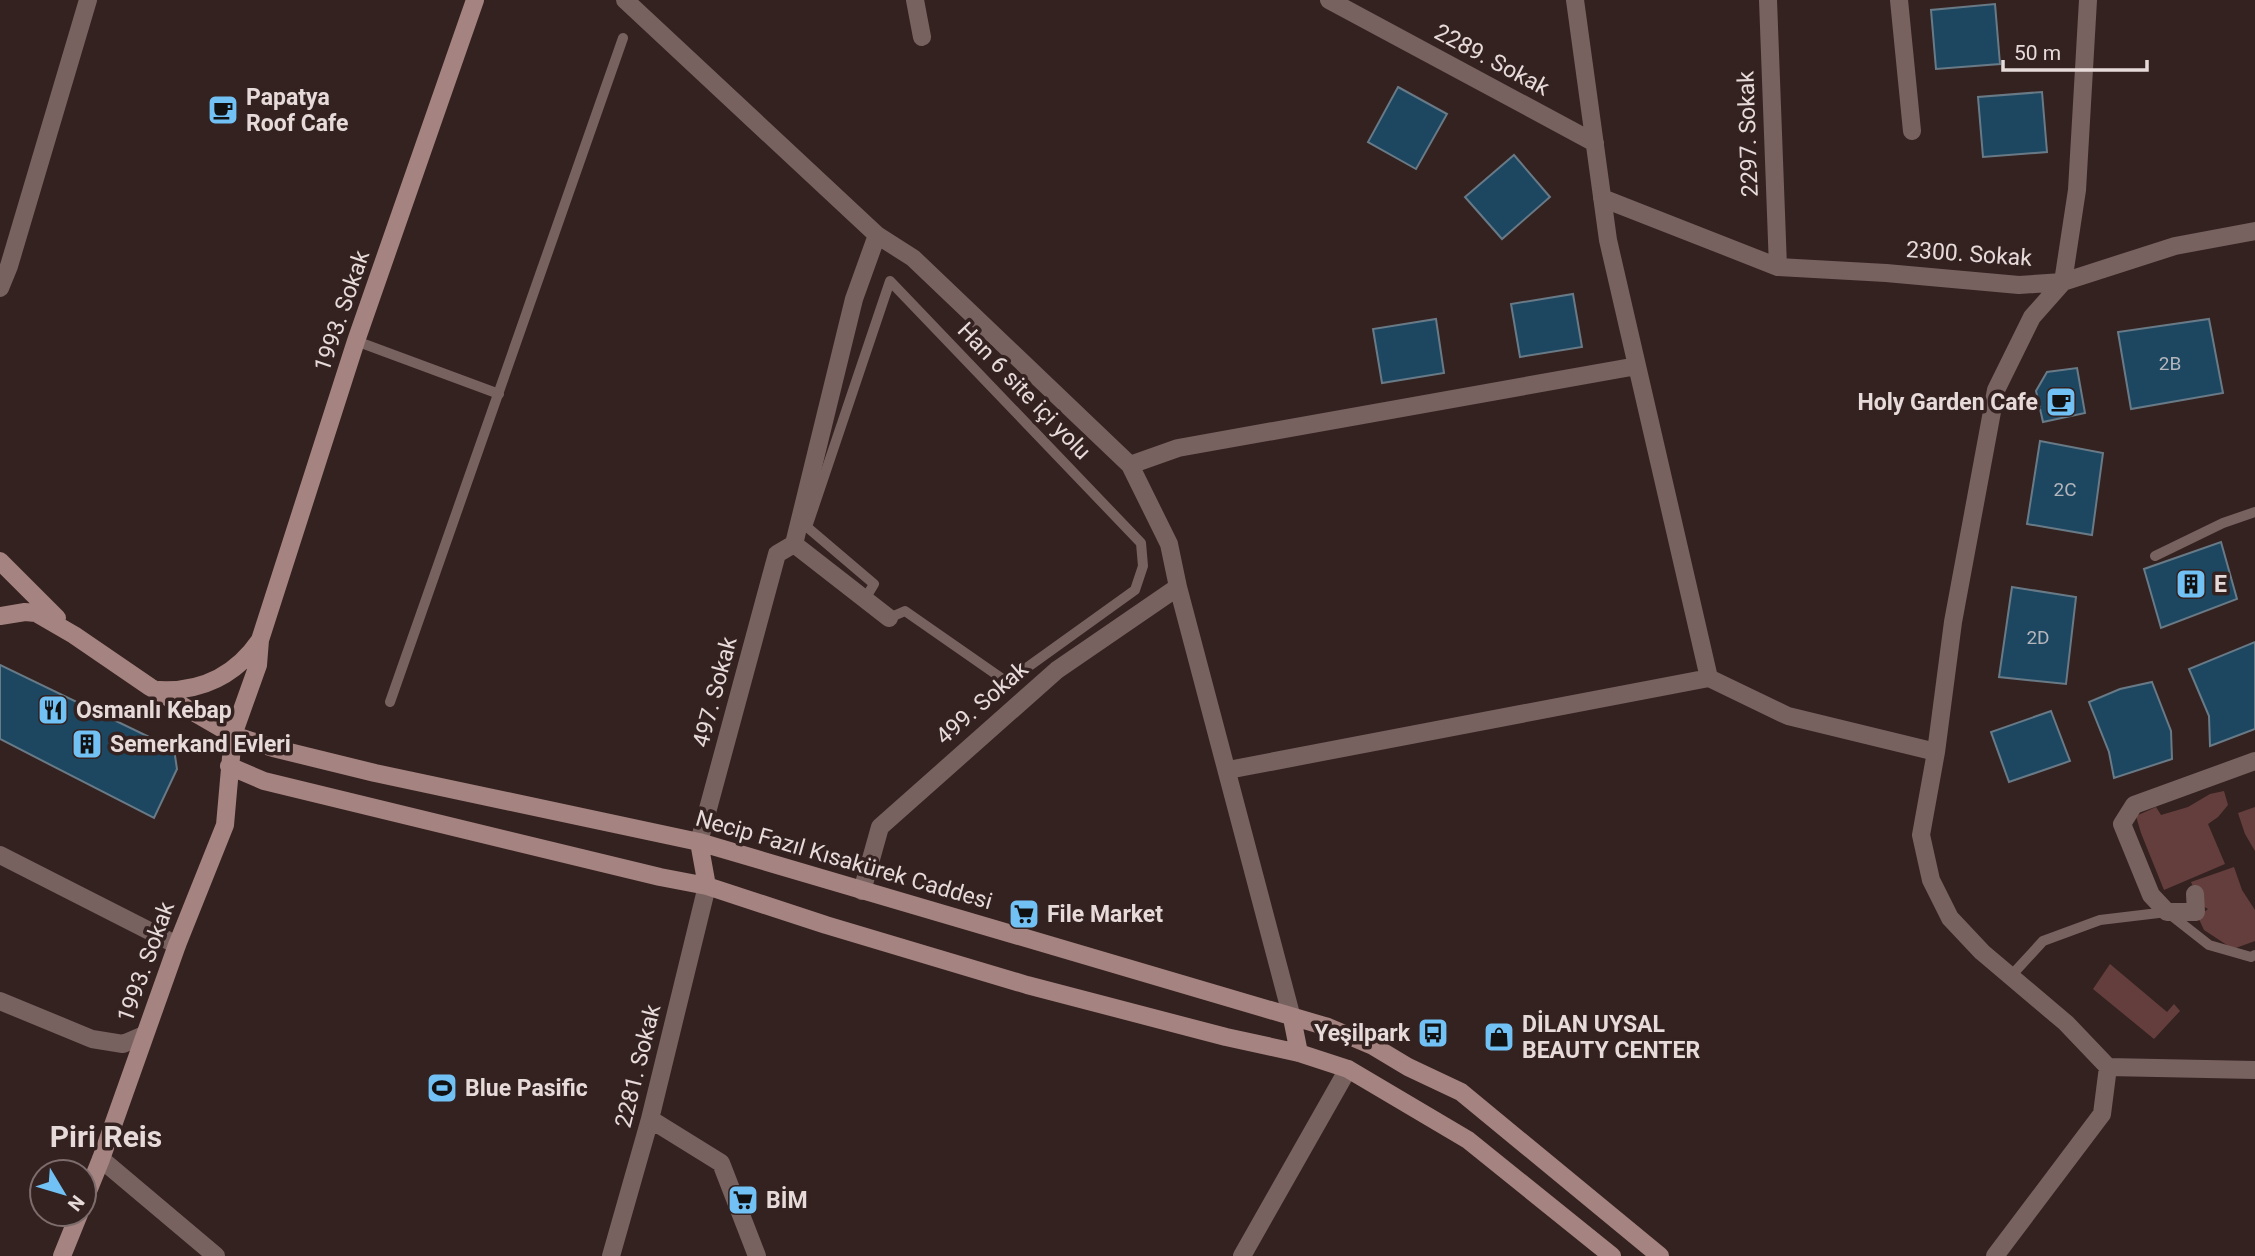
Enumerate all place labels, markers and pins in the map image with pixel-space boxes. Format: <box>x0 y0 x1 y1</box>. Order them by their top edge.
place label: Papatya Roof Cafe <box>246 84 348 137</box>
cafe icon: Papatya Roof Cafe <box>206 93 240 127</box>
cafe icon: Holy Garden Cafe <box>2044 385 2078 419</box>
place label: Holy Garden Cafe <box>1857 389 2038 416</box>
building icon: E <box>2174 567 2208 601</box>
place label: E <box>2214 571 2227 598</box>
restaurant icon: Osmanlı Kebap <box>36 693 70 727</box>
place label: Osmanlı Kebap <box>76 697 232 724</box>
building icon: Semerkand Evleri <box>70 727 104 761</box>
place label: Semerkand Evleri <box>110 731 291 758</box>
supermarket icon: File Market <box>1007 897 1041 931</box>
place label: File Market <box>1047 901 1163 928</box>
place label: DİLAN UYSAL BEAUTY CENTER <box>1522 1010 1701 1064</box>
bus stop icon: Yeşilpark <box>1416 1016 1450 1050</box>
place label: Yeşilpark <box>1314 1020 1411 1047</box>
shop icon: DİLAN UYSAL BEAUTY CENTER <box>1482 1020 1516 1054</box>
sports icon: Blue Pasific <box>425 1071 459 1105</box>
place label: Blue Pasific <box>465 1075 588 1102</box>
supermarket icon: BİM <box>726 1183 760 1217</box>
place label: BİM <box>766 1186 808 1214</box>

